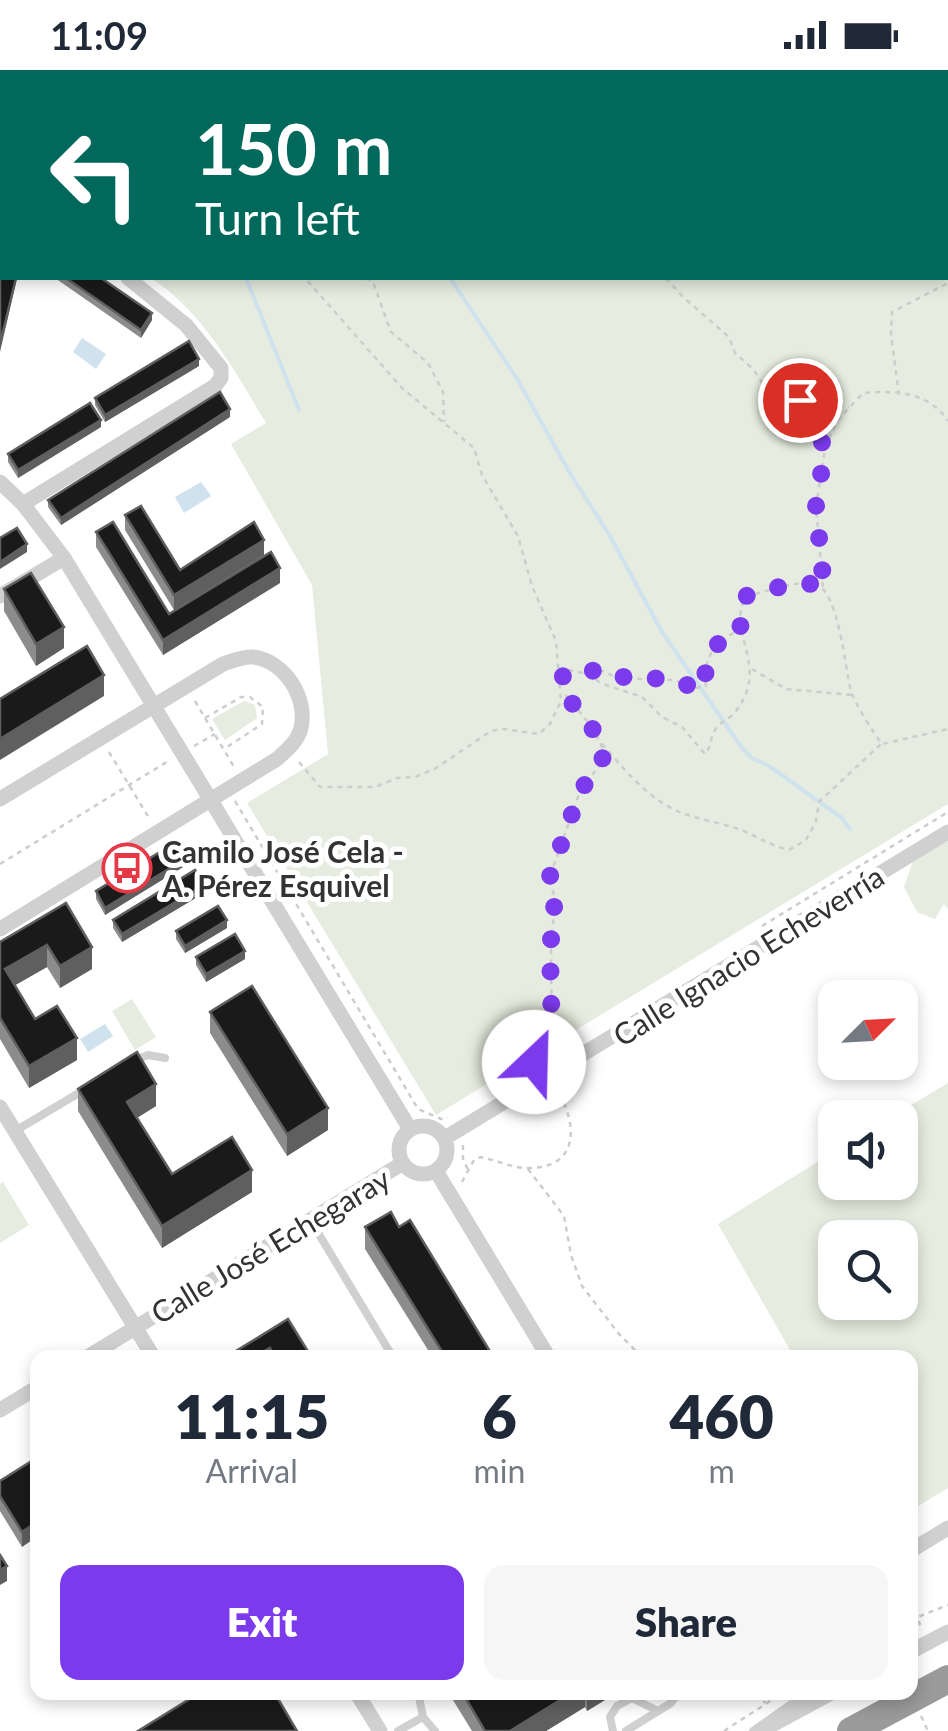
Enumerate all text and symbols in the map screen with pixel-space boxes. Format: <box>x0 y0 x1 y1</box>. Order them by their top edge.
text: 11:09 <box>50 12 148 58</box>
text: 150 m <box>195 106 392 190</box>
icon: left <box>30 110 160 240</box>
text: Turn left <box>195 191 360 245</box>
pin <box>758 358 843 443</box>
icon: arrive <box>773 373 828 428</box>
place label: Camilo José Cela - A. Pérez Esquivel <box>161 833 404 903</box>
bus stop icon: Camilo José Cela - A. Pérez Esquivel <box>101 842 153 894</box>
street label: Calle Ignacio Echeverría <box>606 857 890 1053</box>
north arrow <box>818 980 918 1080</box>
map controls <box>818 980 918 1320</box>
position arrow <box>482 1010 586 1114</box>
button: sound <box>818 1100 918 1200</box>
street label: Calle José Echegaray <box>144 1159 396 1331</box>
button: search <box>818 1220 918 1320</box>
text: 11:15 <box>174 1380 329 1452</box>
text: 6 <box>482 1380 517 1452</box>
text: 460 <box>669 1380 774 1452</box>
text: Arrival <box>206 1451 298 1490</box>
text: min <box>473 1451 525 1490</box>
text: m <box>708 1451 735 1490</box>
button: Exit <box>60 1565 464 1680</box>
button: Share <box>484 1565 888 1680</box>

